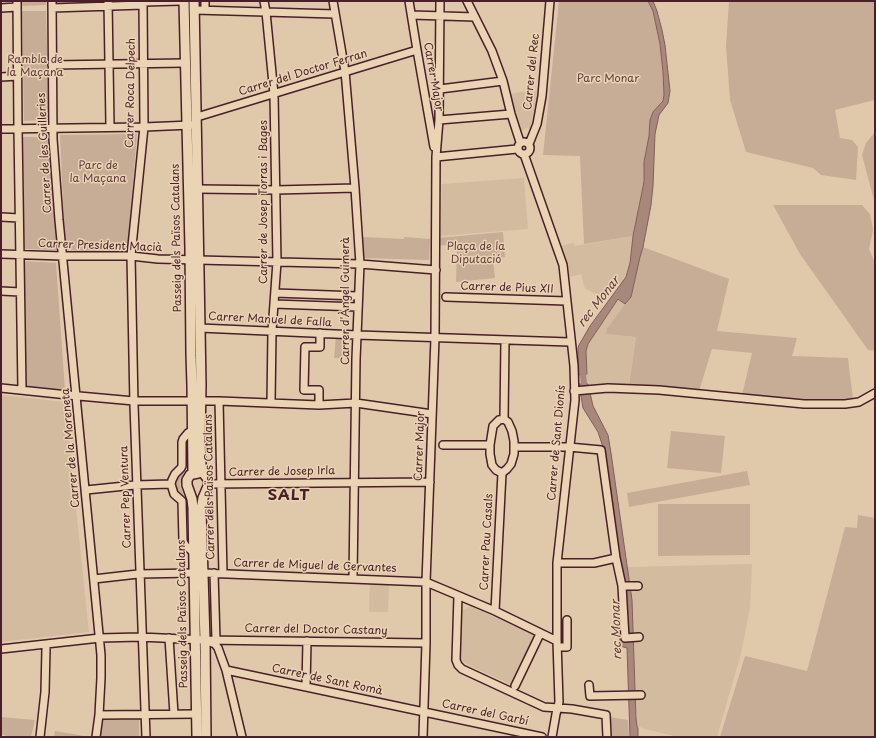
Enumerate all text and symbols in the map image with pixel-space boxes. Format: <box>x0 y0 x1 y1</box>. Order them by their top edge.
street label: Carrer del Rec <box>521 33 543 111</box>
street label: Carrer Roca Delpech <box>123 38 139 148</box>
street label: Carrer Major <box>420 41 446 113</box>
street label: Carrer del Doctor Ferran <box>237 47 369 99</box>
park label: Rambla de la Maçana <box>7 53 63 79</box>
park label: Parc Monar <box>577 72 639 86</box>
street label: Carrer de les Guilleries <box>35 92 55 214</box>
street label: Carrer de Josep Torras i Bages <box>257 120 271 284</box>
park label: Parc de la Maçana <box>70 159 126 185</box>
street label: Passeig dels Països Catalans <box>169 164 185 312</box>
street label: Carrer President Macià <box>38 237 162 255</box>
street label: Carrer d'Àngel Guimerà <box>339 237 353 365</box>
park label: Plaça de la Diputació <box>447 240 505 266</box>
water label: rec Monar <box>575 274 623 330</box>
street label: Carrer de Pius XII <box>460 280 554 296</box>
street label: Carrer Manuel de Falla <box>208 310 332 330</box>
street label: Carrer de Sant Dionís <box>545 385 569 501</box>
street label: Carrer de la Moreneta <box>59 388 83 508</box>
street label: Carrer Major <box>412 411 428 481</box>
street label: Carrer dels Països Catalans <box>202 414 218 560</box>
street label: Carrer Pep Ventura <box>118 445 134 549</box>
street label: Carrer de Josep Irla <box>229 464 335 480</box>
district label: SALT <box>268 487 310 505</box>
street label: Carrer Pau Casals <box>478 493 496 591</box>
street label: Passeig dels Països Catalans <box>175 540 191 688</box>
street label: Carrer de Miguel de Cervantes <box>233 557 397 575</box>
water label: rec Monar <box>609 600 625 660</box>
street label: Carrer del Doctor Castany <box>244 622 388 638</box>
street label: Carrer de Sant Romà <box>270 662 384 698</box>
street label: Carrer del Garbí <box>441 697 529 729</box>

